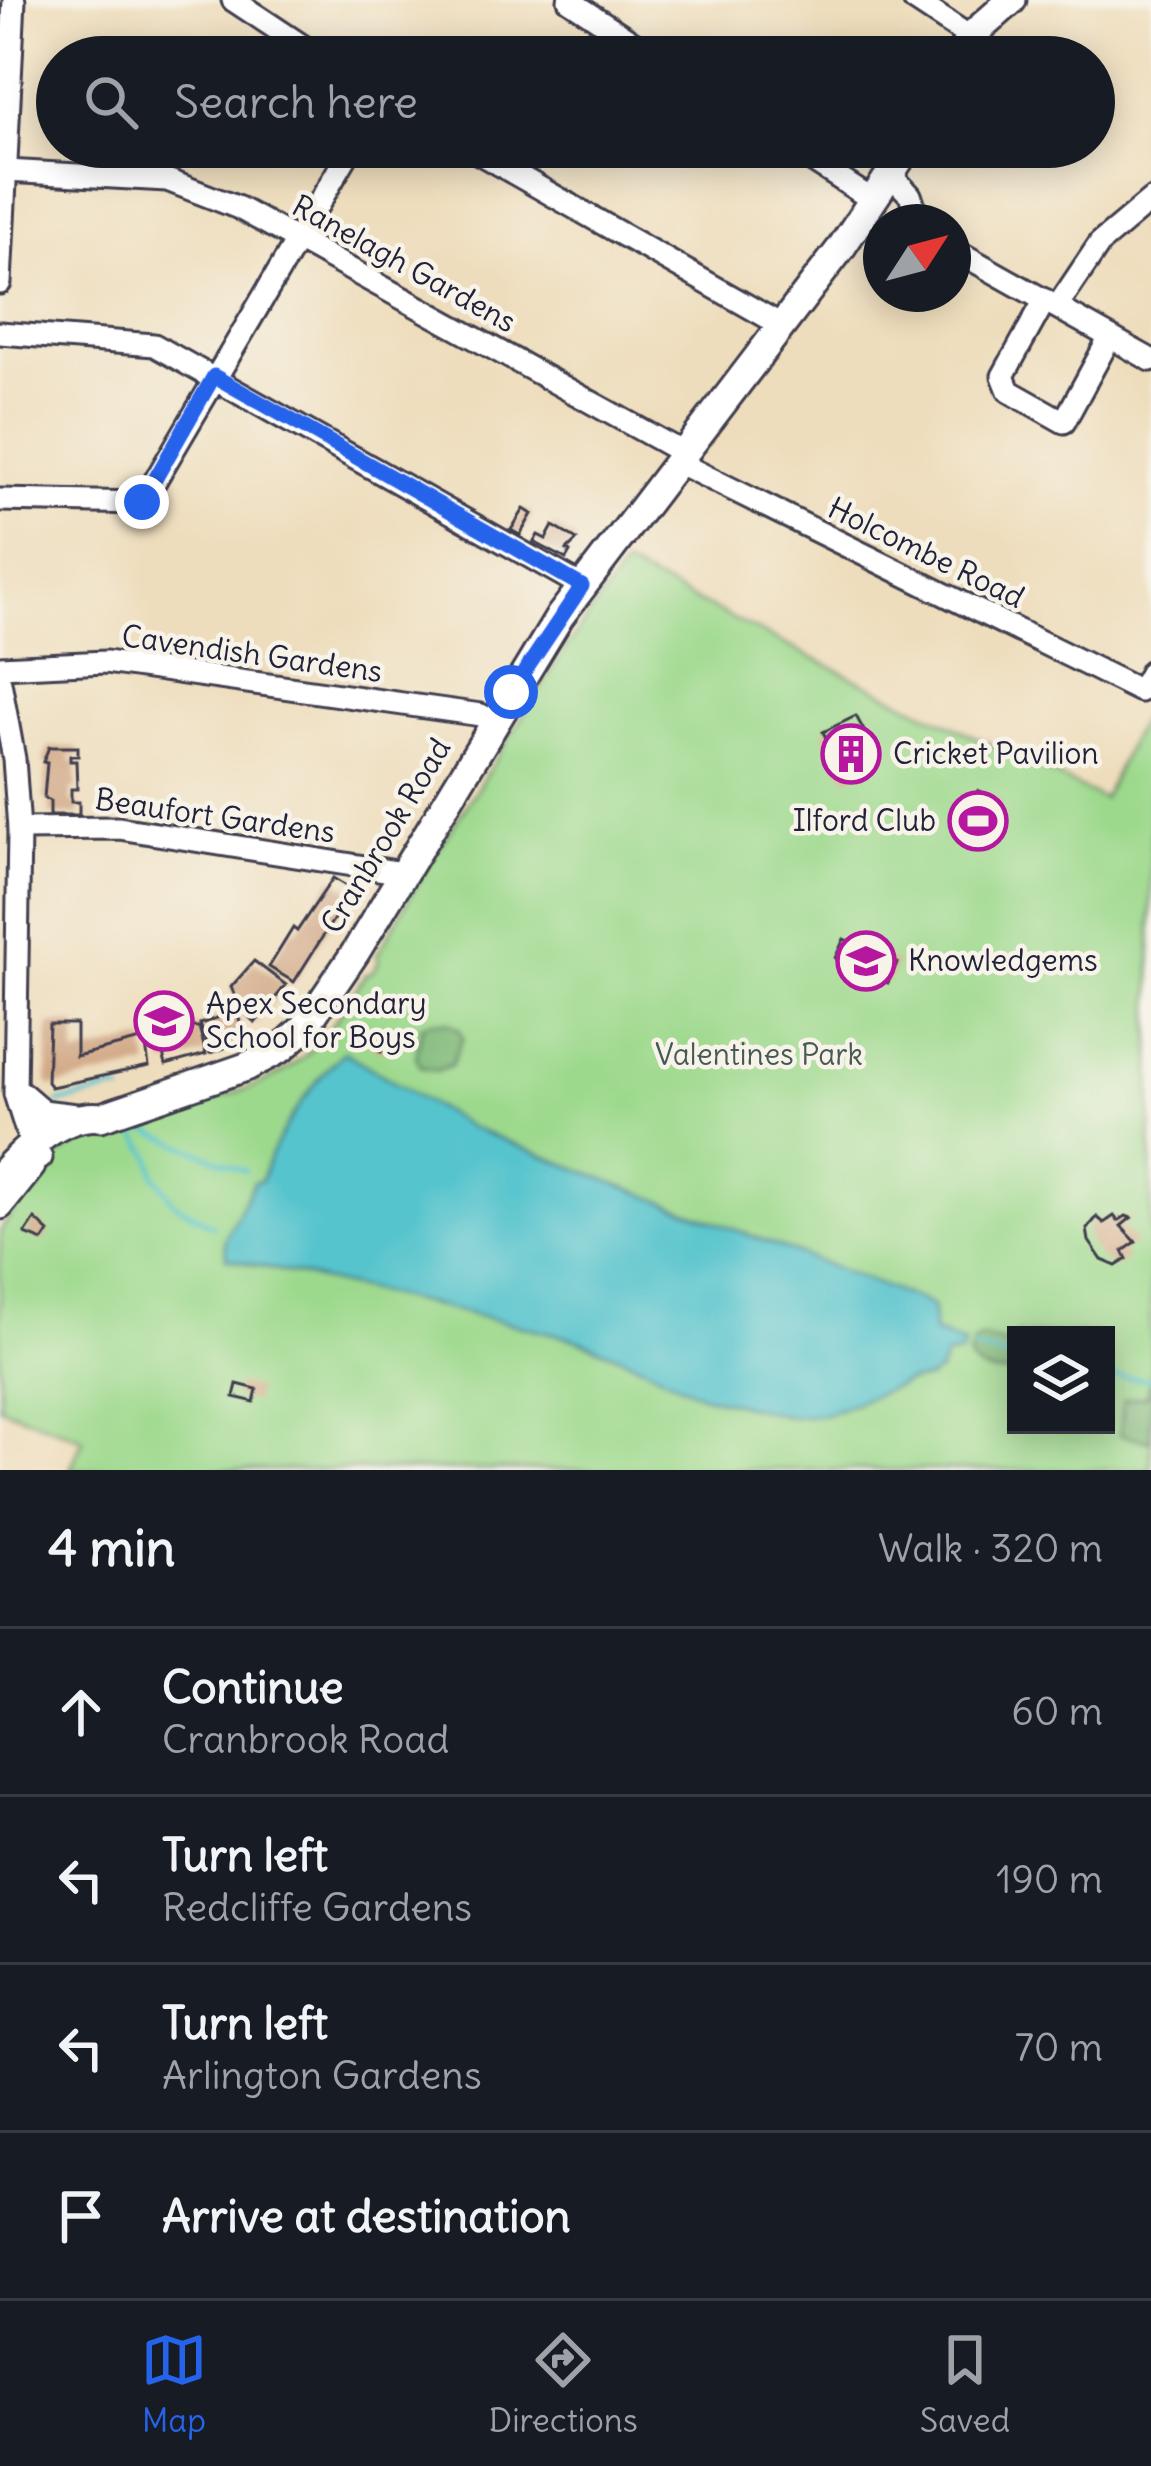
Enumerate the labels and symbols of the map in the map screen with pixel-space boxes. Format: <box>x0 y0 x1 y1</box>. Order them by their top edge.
street label: Ranelagh Gardens <box>286 186 523 340</box>
north arrow <box>863 204 971 312</box>
route end <box>115 475 169 529</box>
street label: Holcombe Road <box>822 488 1031 616</box>
street label: Cavendish Gardens <box>119 616 385 690</box>
route start <box>484 665 538 719</box>
building icon: Cricket Pavilion <box>820 723 882 785</box>
street label: Cranbrook Road <box>312 731 458 940</box>
place label: Cricket Pavilion <box>893 734 1099 772</box>
street label: Beaufort Gardens <box>93 779 337 851</box>
sports icon: Ilford Club <box>947 790 1009 852</box>
place label: Ilford Club <box>793 801 936 839</box>
school or university icon: Knowledgems <box>835 930 897 992</box>
place label: Knowledgems <box>908 941 1098 979</box>
place label: Apex Secondary School for Boys <box>206 984 427 1056</box>
school or university icon: Apex Secondary School for Boys <box>133 990 195 1052</box>
park label: Valentines Park <box>655 1035 863 1073</box>

